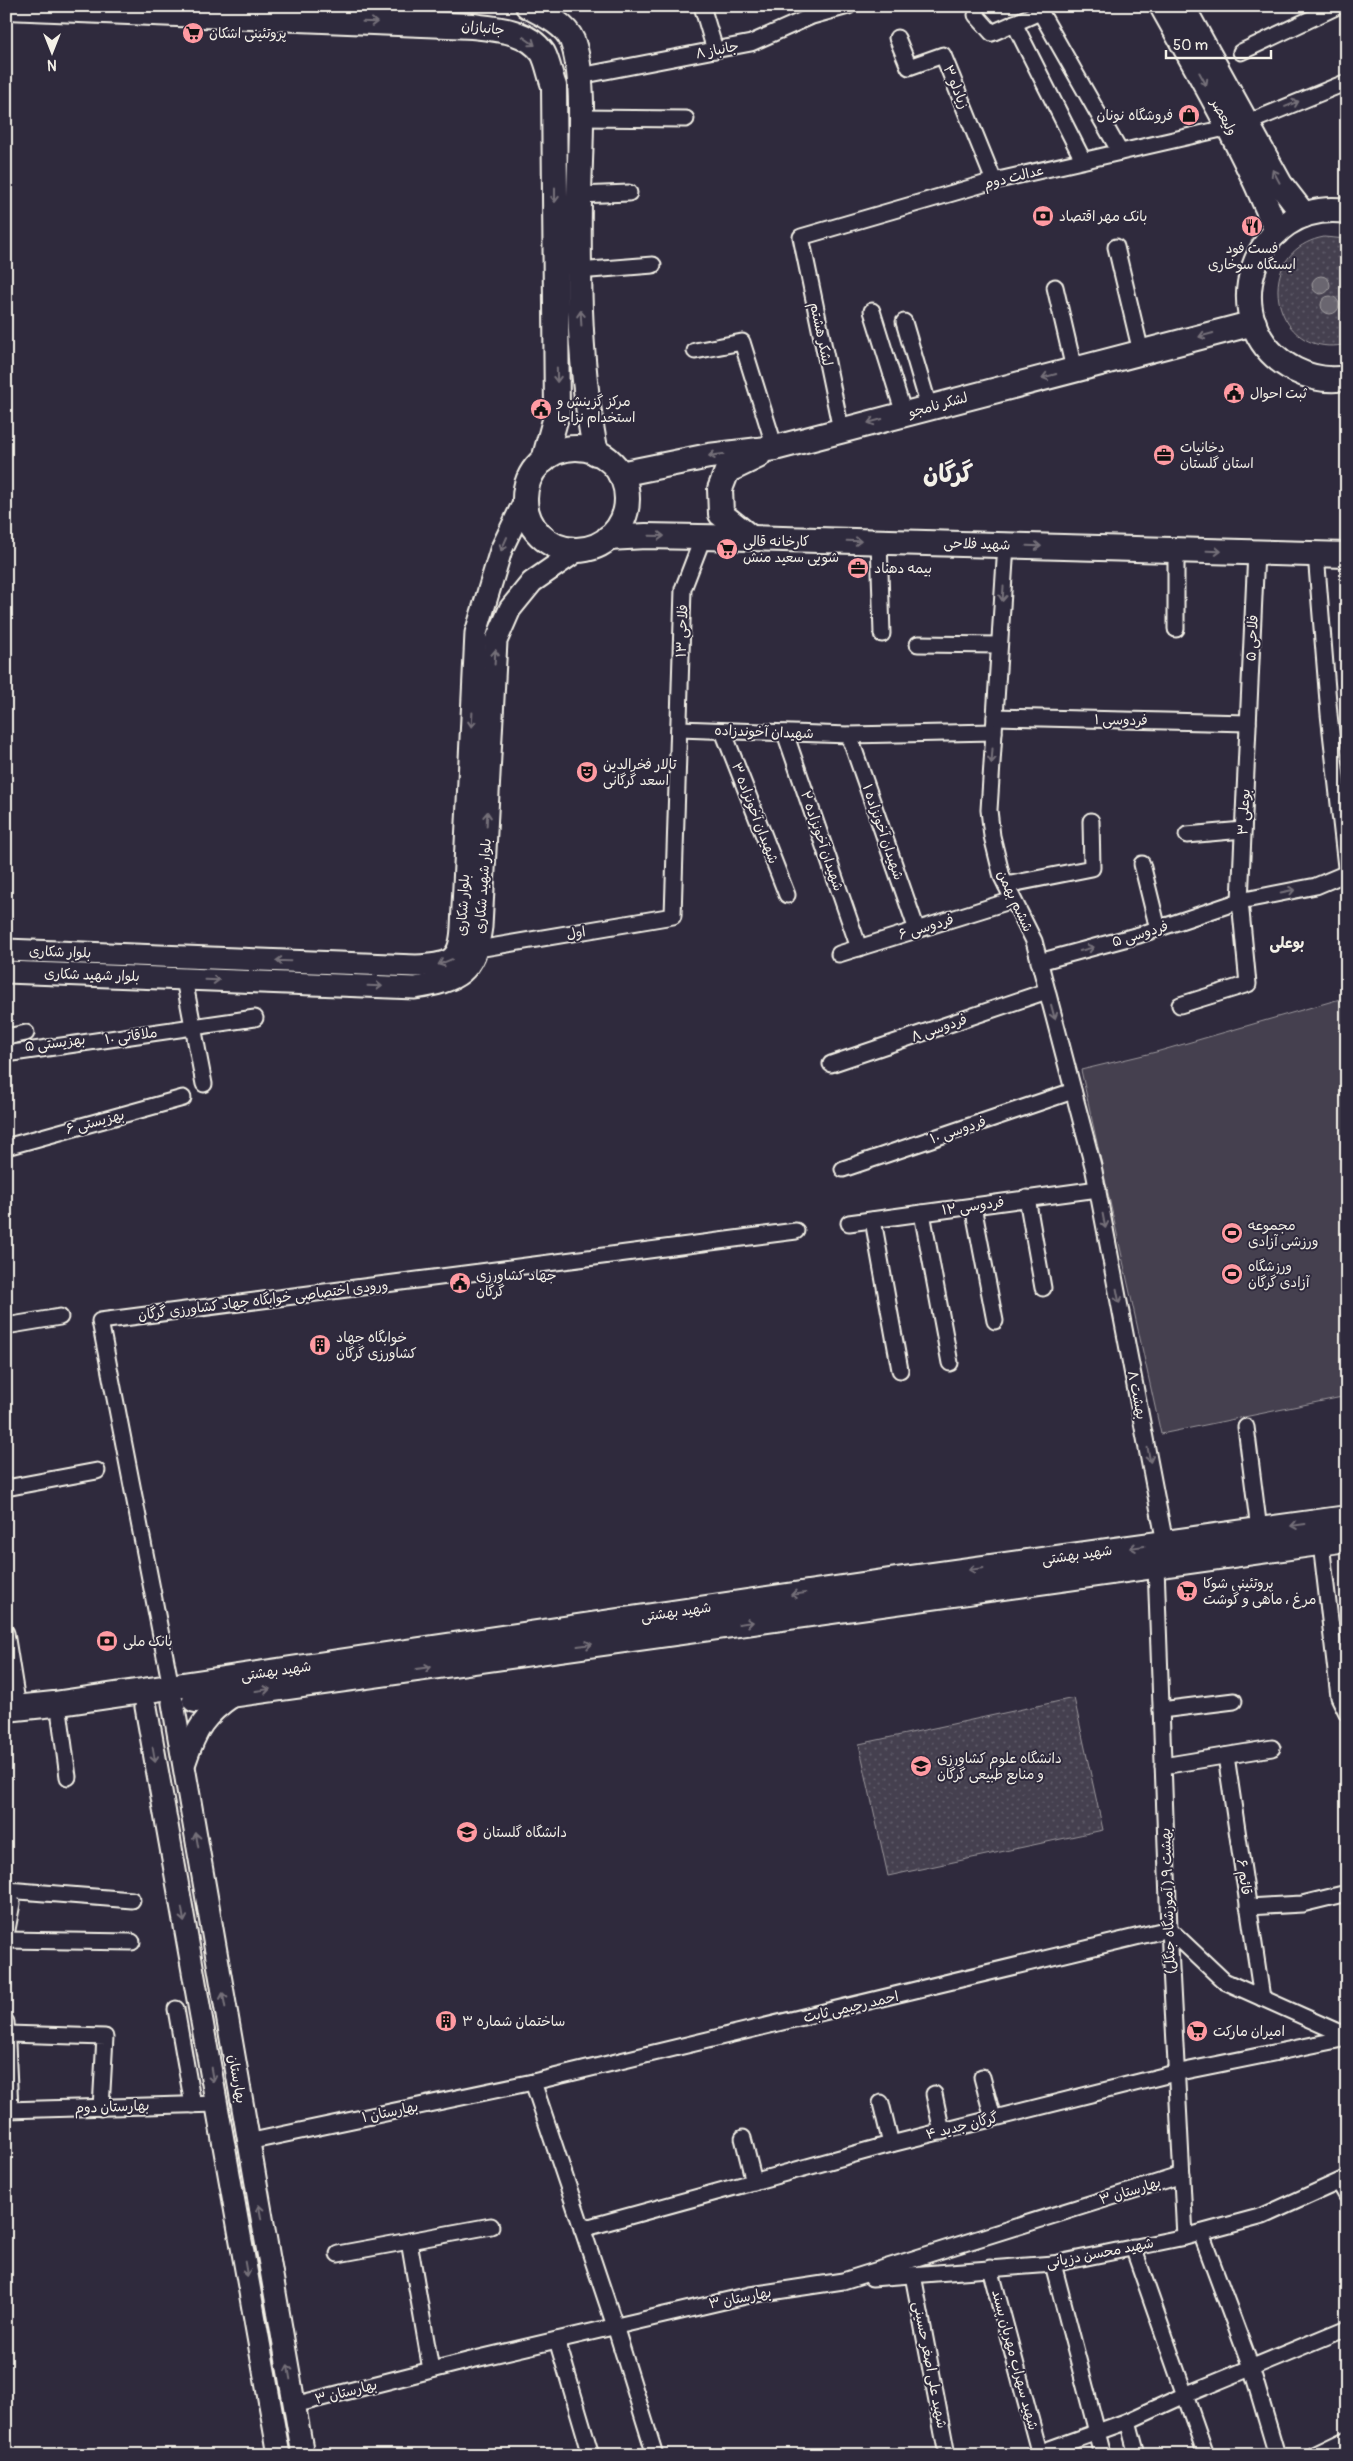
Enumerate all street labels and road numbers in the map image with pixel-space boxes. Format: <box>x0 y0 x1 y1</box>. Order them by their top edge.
street label: جانبازان <box>460 17 506 39</box>
street label: جانباز ۸ <box>694 37 740 63</box>
street label: زیادلو ۳ <box>940 63 972 111</box>
street label: ولیعصر <box>1207 95 1241 138</box>
street label: عدالت دوم <box>982 161 1047 195</box>
street label: لشکر هشتم <box>804 301 836 368</box>
street label: لشکر نامجو <box>906 389 969 421</box>
street label: شهید فلاحی <box>943 534 1011 554</box>
street label: ۱۳ فلاحی <box>673 604 691 658</box>
street label: ۵ فلاحی <box>1242 614 1262 662</box>
street label: ۱ فردوسی <box>1094 711 1148 729</box>
street label: شهیدان آخوندزاده <box>714 722 814 742</box>
street label: ۳ شهیدان آخونزاده <box>728 760 782 866</box>
street label: ۱ شهیدان آخونزاده <box>859 782 907 882</box>
street label: ۳ بوعلی <box>1234 788 1254 836</box>
street label: ۲ شهیدان آخونزاده <box>797 789 847 893</box>
street label: بلوار شهید شکاری <box>471 838 495 934</box>
street label: ششم بهمن <box>991 867 1037 935</box>
street label: بلوار شکاری <box>453 873 473 937</box>
street label: ۶ فردوسی <box>896 911 956 943</box>
street label: ۵ فردوسی <box>1110 917 1170 951</box>
street label: اول <box>565 923 587 943</box>
street label: بلوار شکاری <box>29 942 91 962</box>
street label: بلوار شهید شکاری <box>44 965 140 985</box>
street label: ۸ فردوسی <box>909 1010 969 1046</box>
street label: ۱۰ ملاقاتی <box>104 1024 158 1048</box>
street label: ۵ بهزیستی <box>24 1031 86 1055</box>
street label: بهزیستی ۶ <box>64 1106 126 1138</box>
street label: ۱۰ فردوسی <box>928 1113 988 1147</box>
street label: ۱۲ فردوسی <box>941 1193 1005 1219</box>
street label: ورودی اختصاصی خوابگاه جهاد کشاورزی گرگان <box>137 1276 389 1325</box>
street label: ۸ بهشت <box>1124 1369 1150 1421</box>
street label: شهید بهشتی <box>1041 1542 1113 1568</box>
street label: شهید بهشتی <box>640 1599 712 1625</box>
street label: شهید بهشتی <box>240 1658 312 1684</box>
street label: بهشت ۹ ( آموزشگاه جنگل) <box>1157 1828 1179 1974</box>
street label: قائم ۶ <box>1231 1858 1255 1896</box>
street label: احمد رحیمی ثابت <box>802 1988 900 2026</box>
street label: بهارستان <box>224 2053 250 2105</box>
street label: بهارستان دوم <box>74 2097 150 2119</box>
street label: ۱ بهارستان <box>360 2098 420 2126</box>
street label: گرگان جدید ۴ <box>924 2109 1000 2143</box>
street label: بهارستان ۳ <box>1097 2174 1163 2208</box>
street label: شهید محسن دزیانی <box>1045 2234 1155 2272</box>
street label: بهارستان ۳ <box>707 2284 773 2312</box>
street label: شهید سهراب مهربان پسند <box>987 2288 1042 2432</box>
street label: شهید علی اصغر حسینی <box>909 2300 951 2430</box>
street label: بهارستان ۳ <box>313 2376 379 2408</box>

